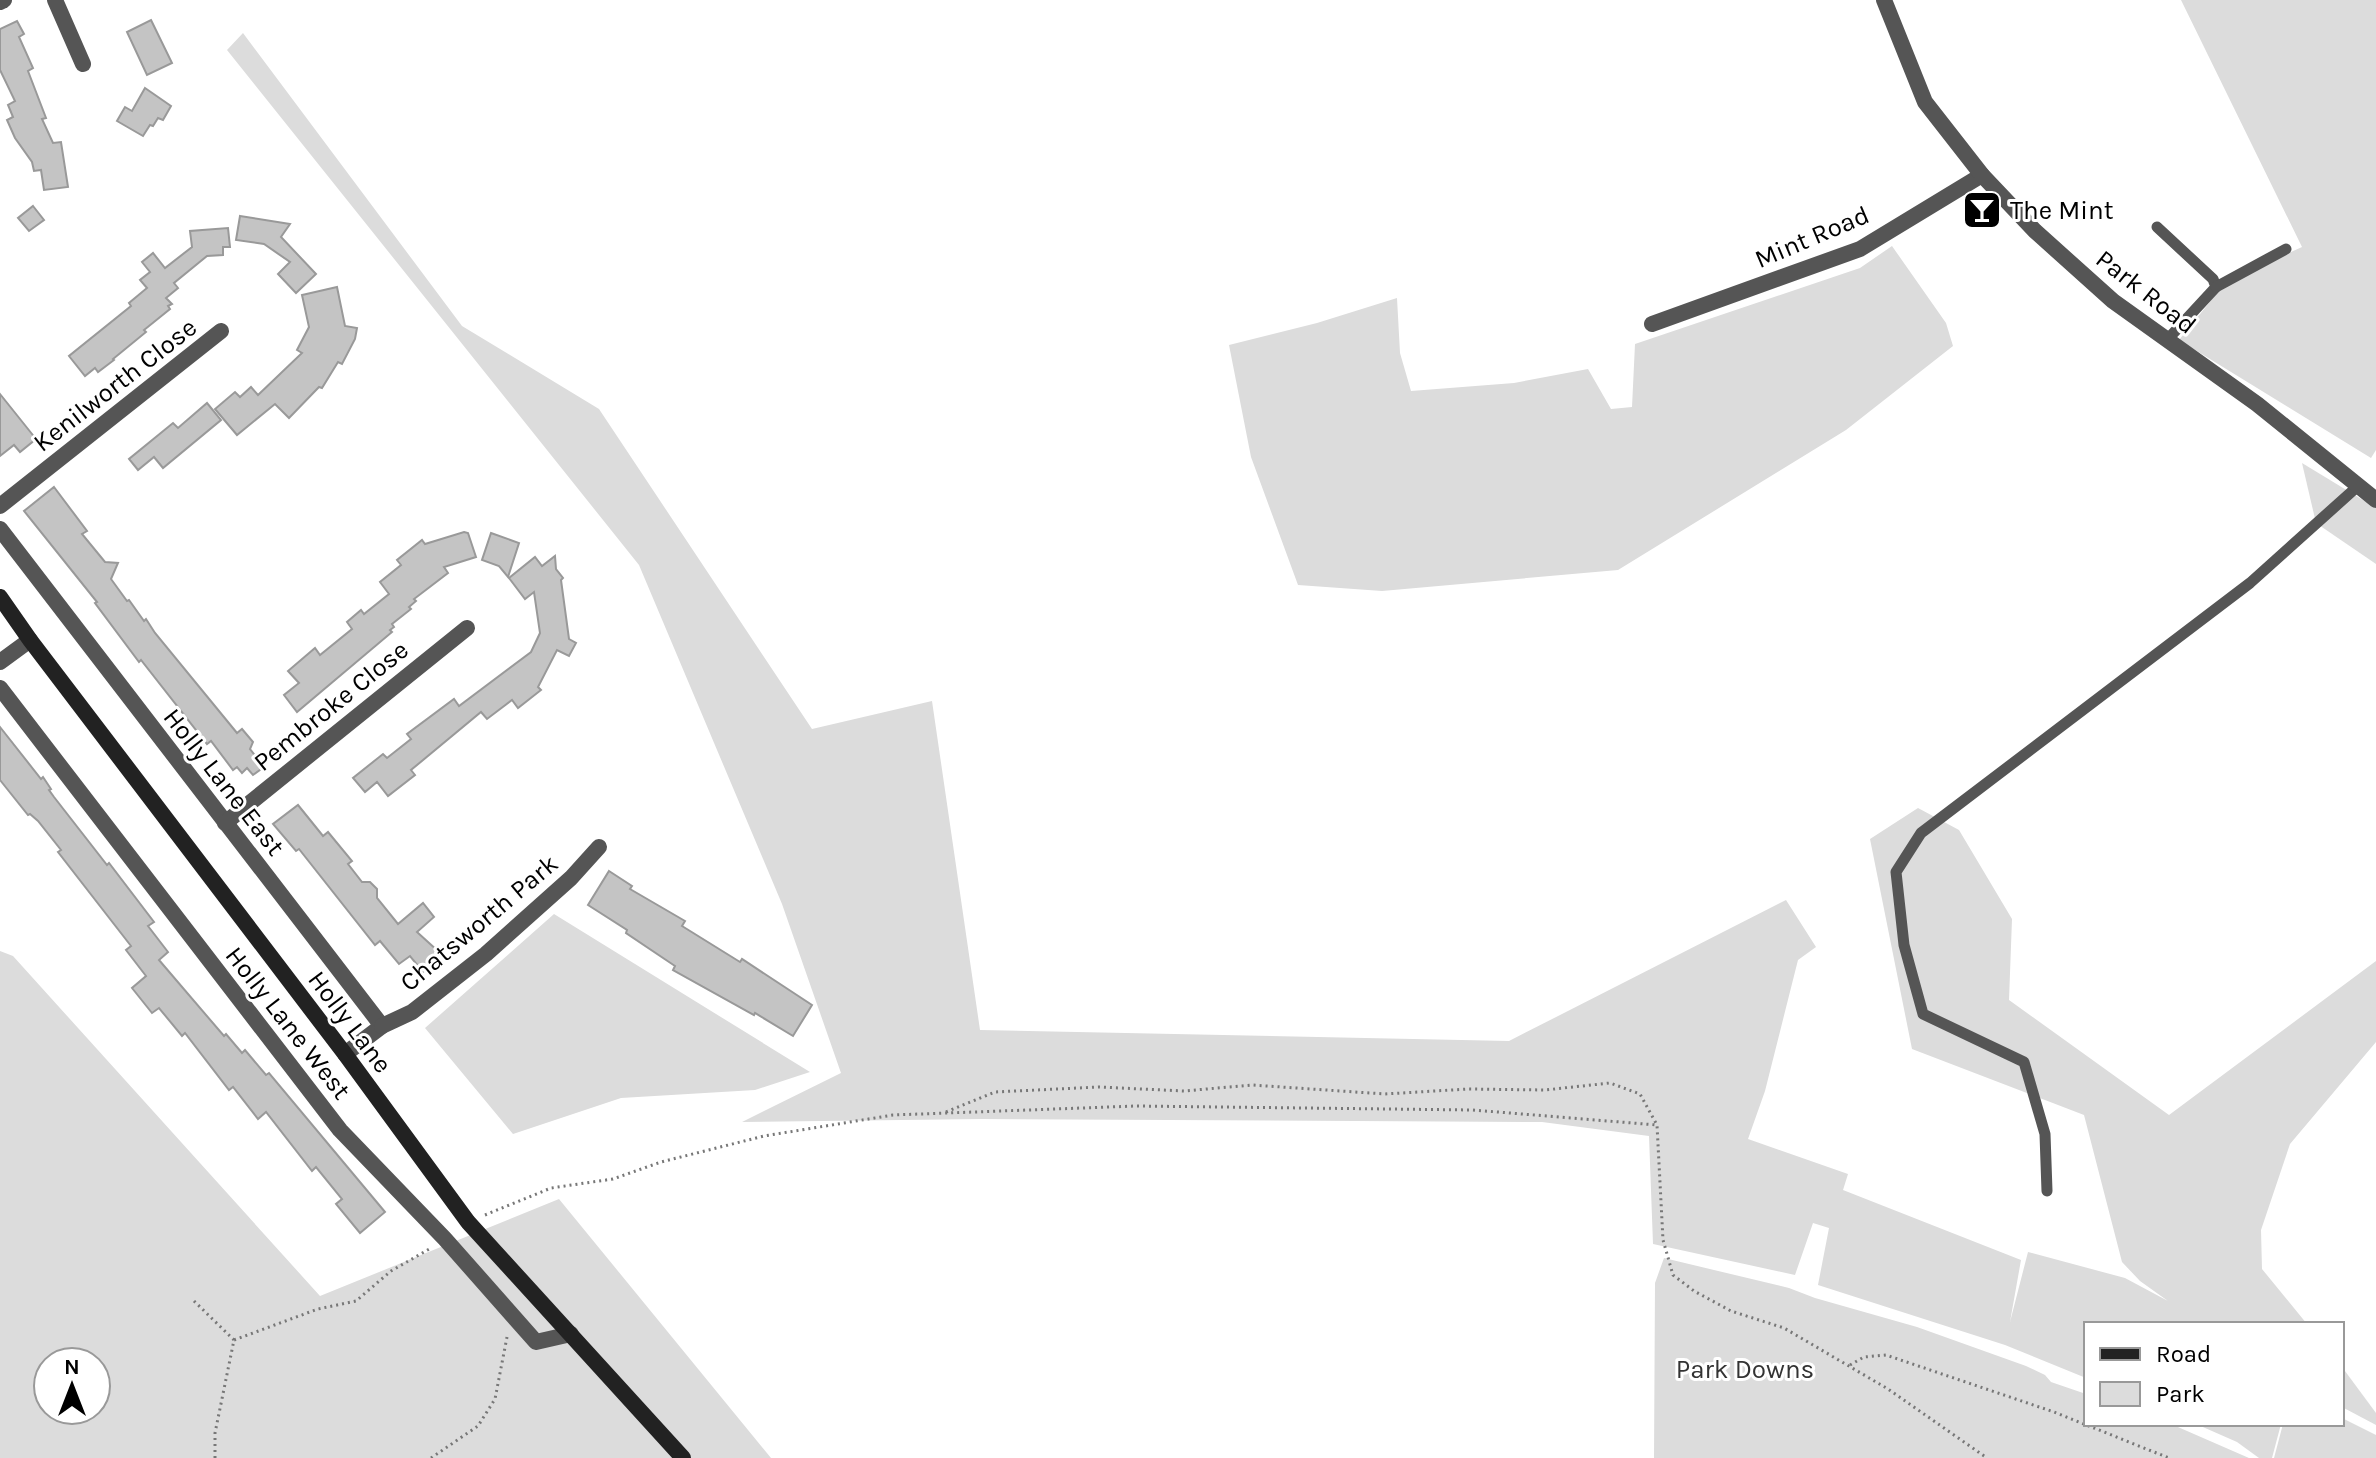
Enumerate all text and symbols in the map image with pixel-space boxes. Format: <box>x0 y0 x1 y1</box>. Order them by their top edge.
bar icon: The Mint <box>1961 189 2003 231</box>
place label: The Mint <box>2010 195 2114 226</box>
street label: Mint Road <box>1750 199 1874 275</box>
street label: Park Road <box>2090 243 2202 341</box>
street label: Kenilworth Close <box>27 312 203 458</box>
street label: Pembroke Close <box>248 634 414 778</box>
street label: Holly Lane East <box>157 702 291 862</box>
street label: Chatsworth Park <box>394 848 564 998</box>
street label: Holly Lane West <box>219 940 357 1106</box>
street label: Holly Lane <box>302 965 398 1079</box>
legend <box>2084 1322 2344 1426</box>
text: Road <box>2156 1340 2211 1368</box>
north arrow <box>32 1346 112 1426</box>
text: N <box>64 1354 80 1380</box>
park label: Park Downs <box>1676 1354 1814 1385</box>
text: Park <box>2156 1380 2205 1408</box>

